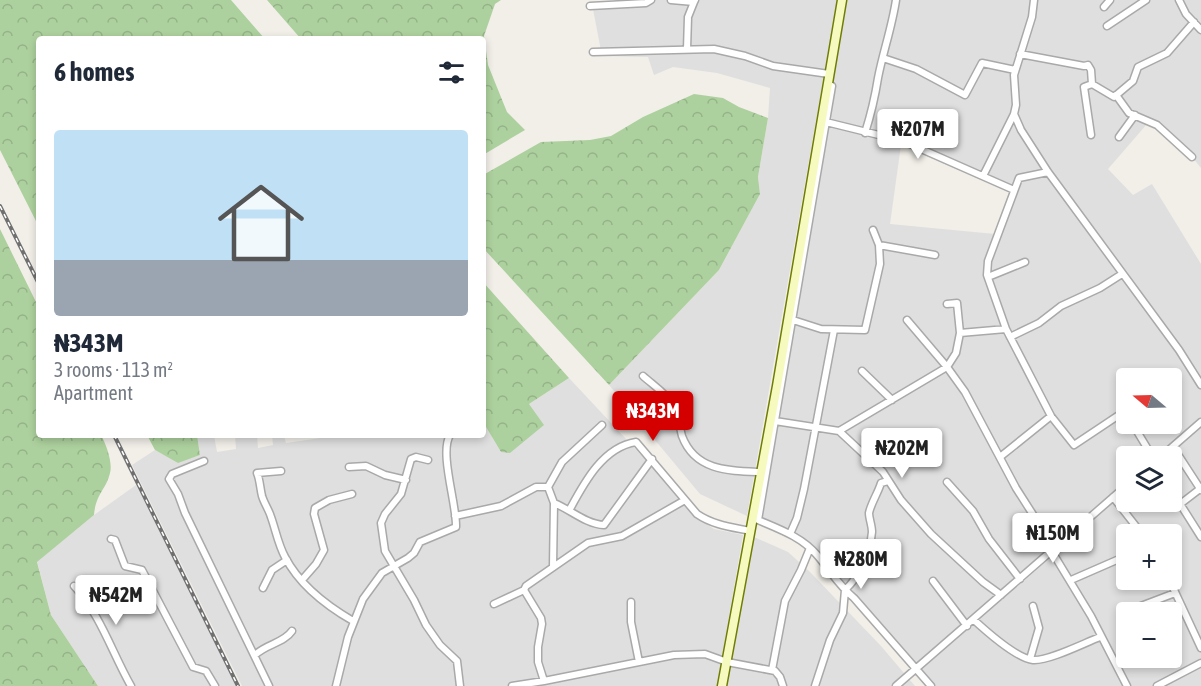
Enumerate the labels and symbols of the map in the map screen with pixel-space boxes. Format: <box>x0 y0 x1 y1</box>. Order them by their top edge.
pin: ₦207M <box>876 109 960 160</box>
north arrow <box>1116 368 1182 434</box>
pin: ₦343M <box>611 391 695 442</box>
pin: ₦202M <box>860 428 944 479</box>
pin: ₦150M <box>1011 513 1095 564</box>
pin: ₦280M <box>819 539 903 590</box>
pin: ₦542M <box>74 575 158 626</box>

